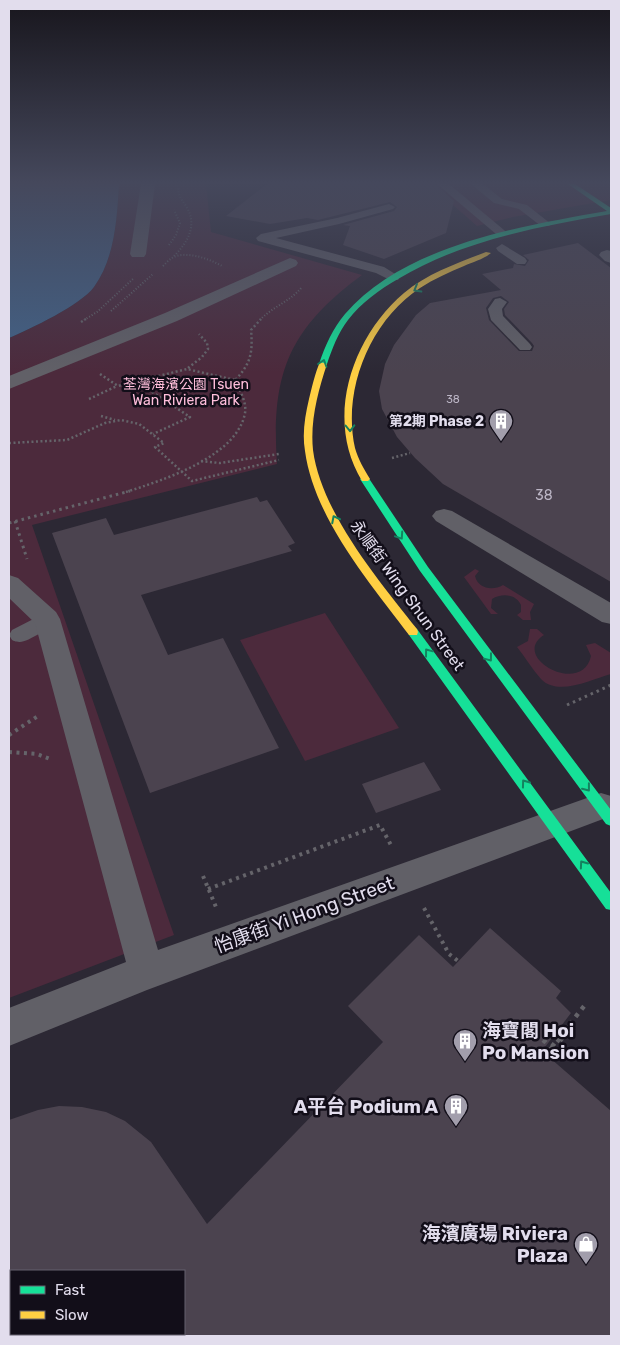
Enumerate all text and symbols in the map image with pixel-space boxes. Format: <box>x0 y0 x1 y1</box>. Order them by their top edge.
one-way arrow <box>413 283 422 293</box>
one-way arrow <box>317 360 327 368</box>
park label: 荃灣海濱公園 Tsuen Wan Riviera Park <box>123 376 249 409</box>
house number: 38 <box>446 393 460 406</box>
building icon: 第2期 Phase 2 <box>488 408 514 442</box>
place label: 第2期 Phase 2 <box>389 413 484 430</box>
one-way arrow <box>345 424 356 432</box>
house number: 38 <box>535 487 553 504</box>
one-way arrow <box>331 515 341 524</box>
street label: 永順街 Wing Shun Street <box>347 517 468 674</box>
one-way arrow <box>394 530 404 539</box>
one-way arrow <box>425 648 434 658</box>
one-way arrow <box>484 652 492 661</box>
one-way arrow <box>522 779 531 789</box>
one-way arrow <box>581 782 590 792</box>
one-way arrow <box>580 860 589 870</box>
street label: 怡康街 Yi Hong Street <box>211 871 398 958</box>
place label: 海寶閣 Hoi Po Mansion <box>482 1019 589 1064</box>
building icon: 海寶閣 Hoi Po Mansion <box>452 1028 478 1062</box>
building icon: A平台 Podium A <box>443 1093 469 1127</box>
place label: A平台 Podium A <box>294 1095 438 1118</box>
place label: 海濱廣場 Riviera Plaza <box>422 1222 568 1267</box>
shop icon: 海濱廣場 Riviera Plaza <box>573 1231 599 1265</box>
legend <box>10 1270 185 1335</box>
text: Fast <box>55 1281 85 1299</box>
text: Slow <box>55 1306 88 1324</box>

